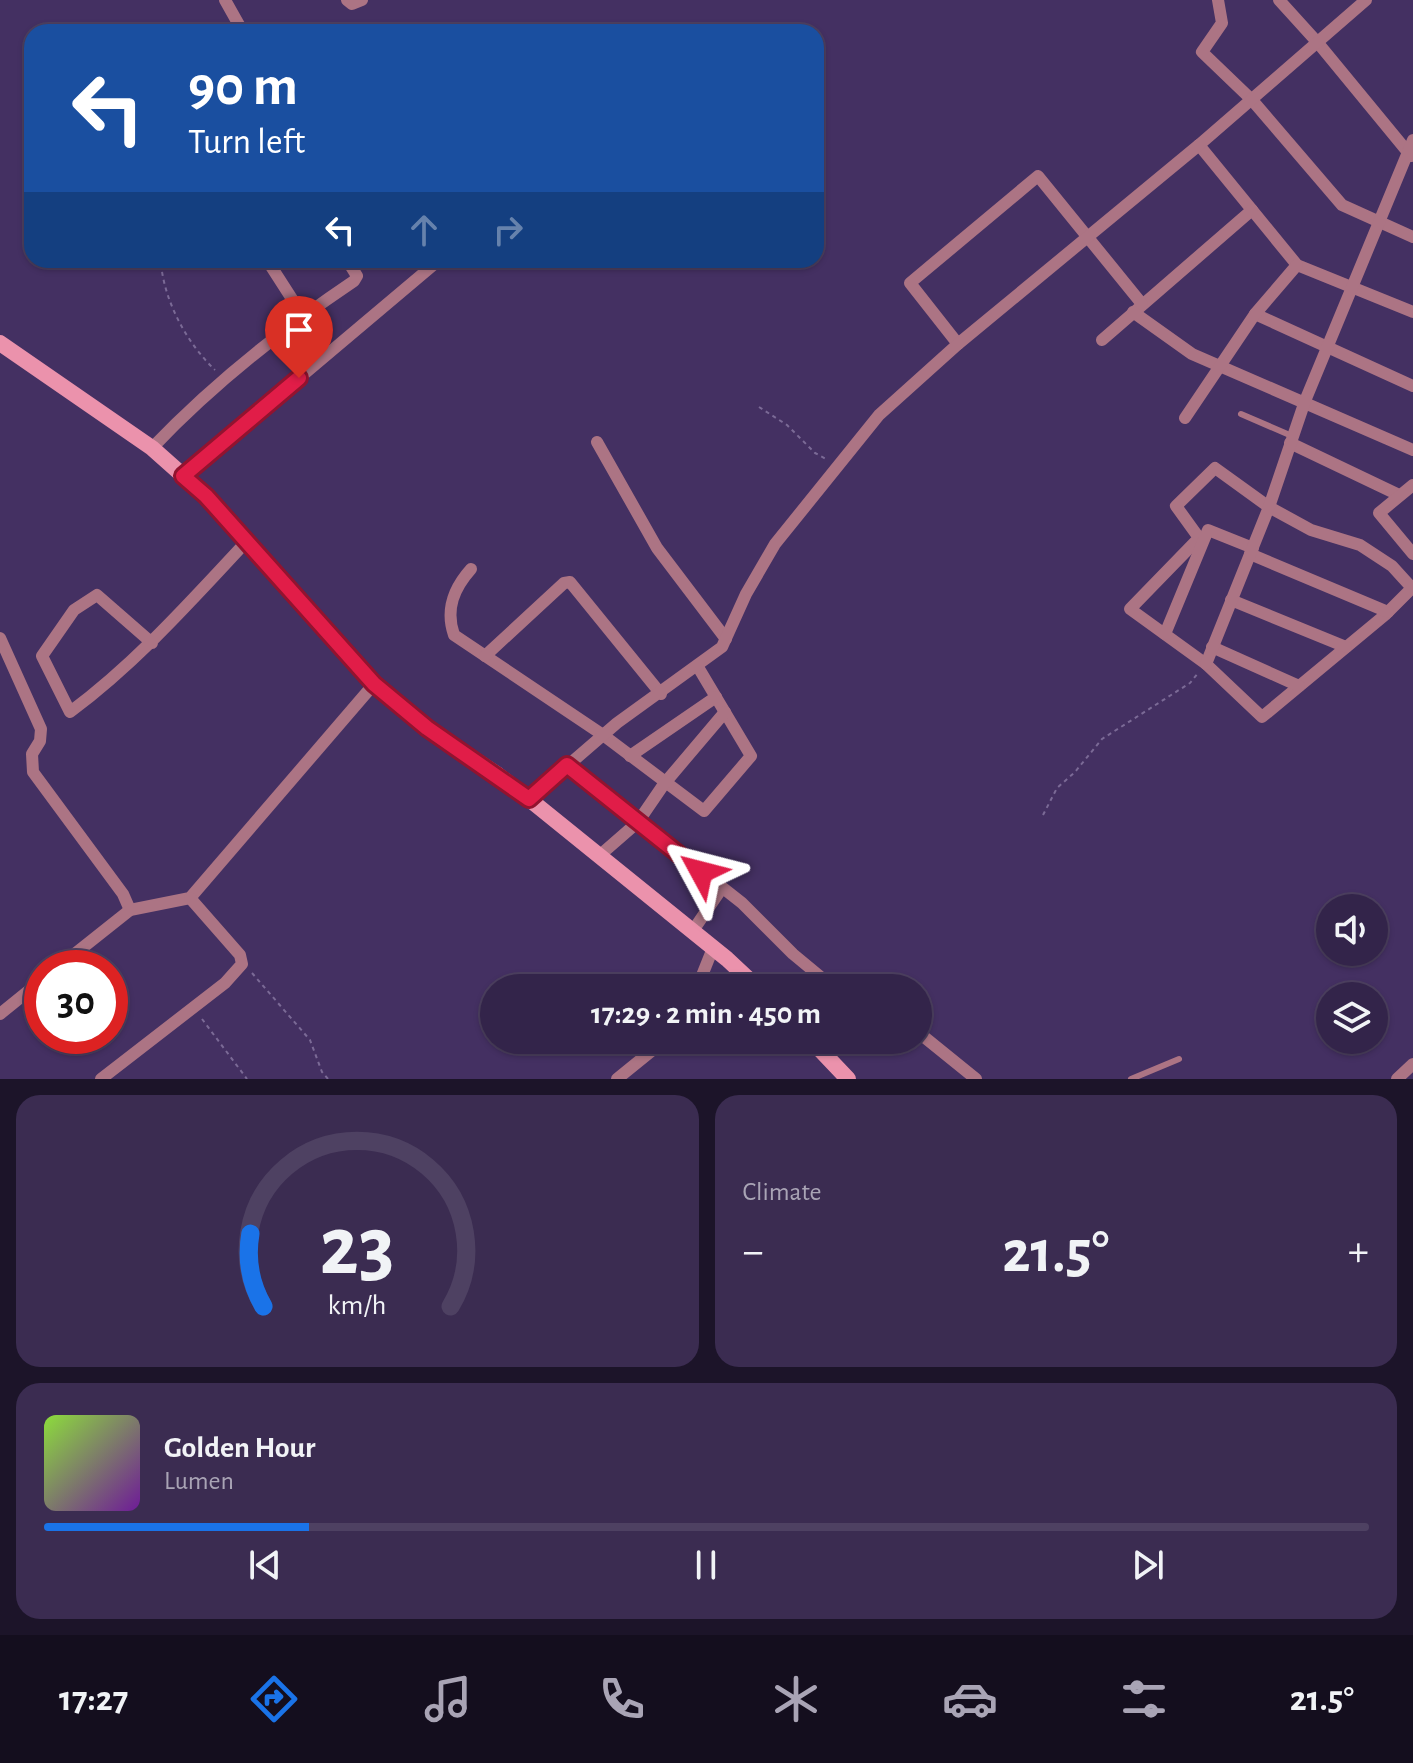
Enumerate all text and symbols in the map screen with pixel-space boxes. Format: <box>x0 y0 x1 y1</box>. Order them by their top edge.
icon: left <box>56 56 160 160</box>
text: 90 m <box>188 59 298 115</box>
text: Turn left <box>188 124 305 160</box>
icon: left <box>318 208 362 252</box>
icon: ahead <box>402 208 446 252</box>
icon: right <box>486 208 530 252</box>
pin <box>265 296 333 378</box>
icon: arrive <box>277 308 321 352</box>
position arrow <box>659 830 743 914</box>
map controls <box>1316 894 1388 1054</box>
button: sound <box>1316 894 1388 966</box>
speed limit sign: 30 <box>24 950 128 1054</box>
button: layers <box>1316 982 1388 1054</box>
text: 17:29 · 2 min · 450 m <box>591 999 821 1029</box>
text: Climate <box>743 1179 821 1205</box>
text: 23 <box>320 1206 395 1290</box>
text: 21.5° <box>1002 1223 1109 1283</box>
text: − <box>743 1230 764 1274</box>
text: + <box>1348 1230 1369 1274</box>
text: km/h <box>328 1291 387 1320</box>
text: Golden Hour <box>164 1433 316 1463</box>
text: Lumen <box>164 1468 234 1494</box>
icon: previous <box>243 1543 287 1587</box>
icon: pause <box>684 1543 728 1587</box>
icon: next <box>1126 1543 1170 1587</box>
icon: directions <box>246 1671 302 1727</box>
icon: music <box>420 1671 476 1727</box>
icon: phone <box>594 1671 650 1727</box>
icon: climate <box>768 1671 824 1727</box>
icon: car <box>942 1671 998 1727</box>
icon: filters <box>1116 1671 1172 1727</box>
text: 17:27 <box>59 1681 128 1717</box>
text: 21.5° <box>1290 1681 1354 1717</box>

